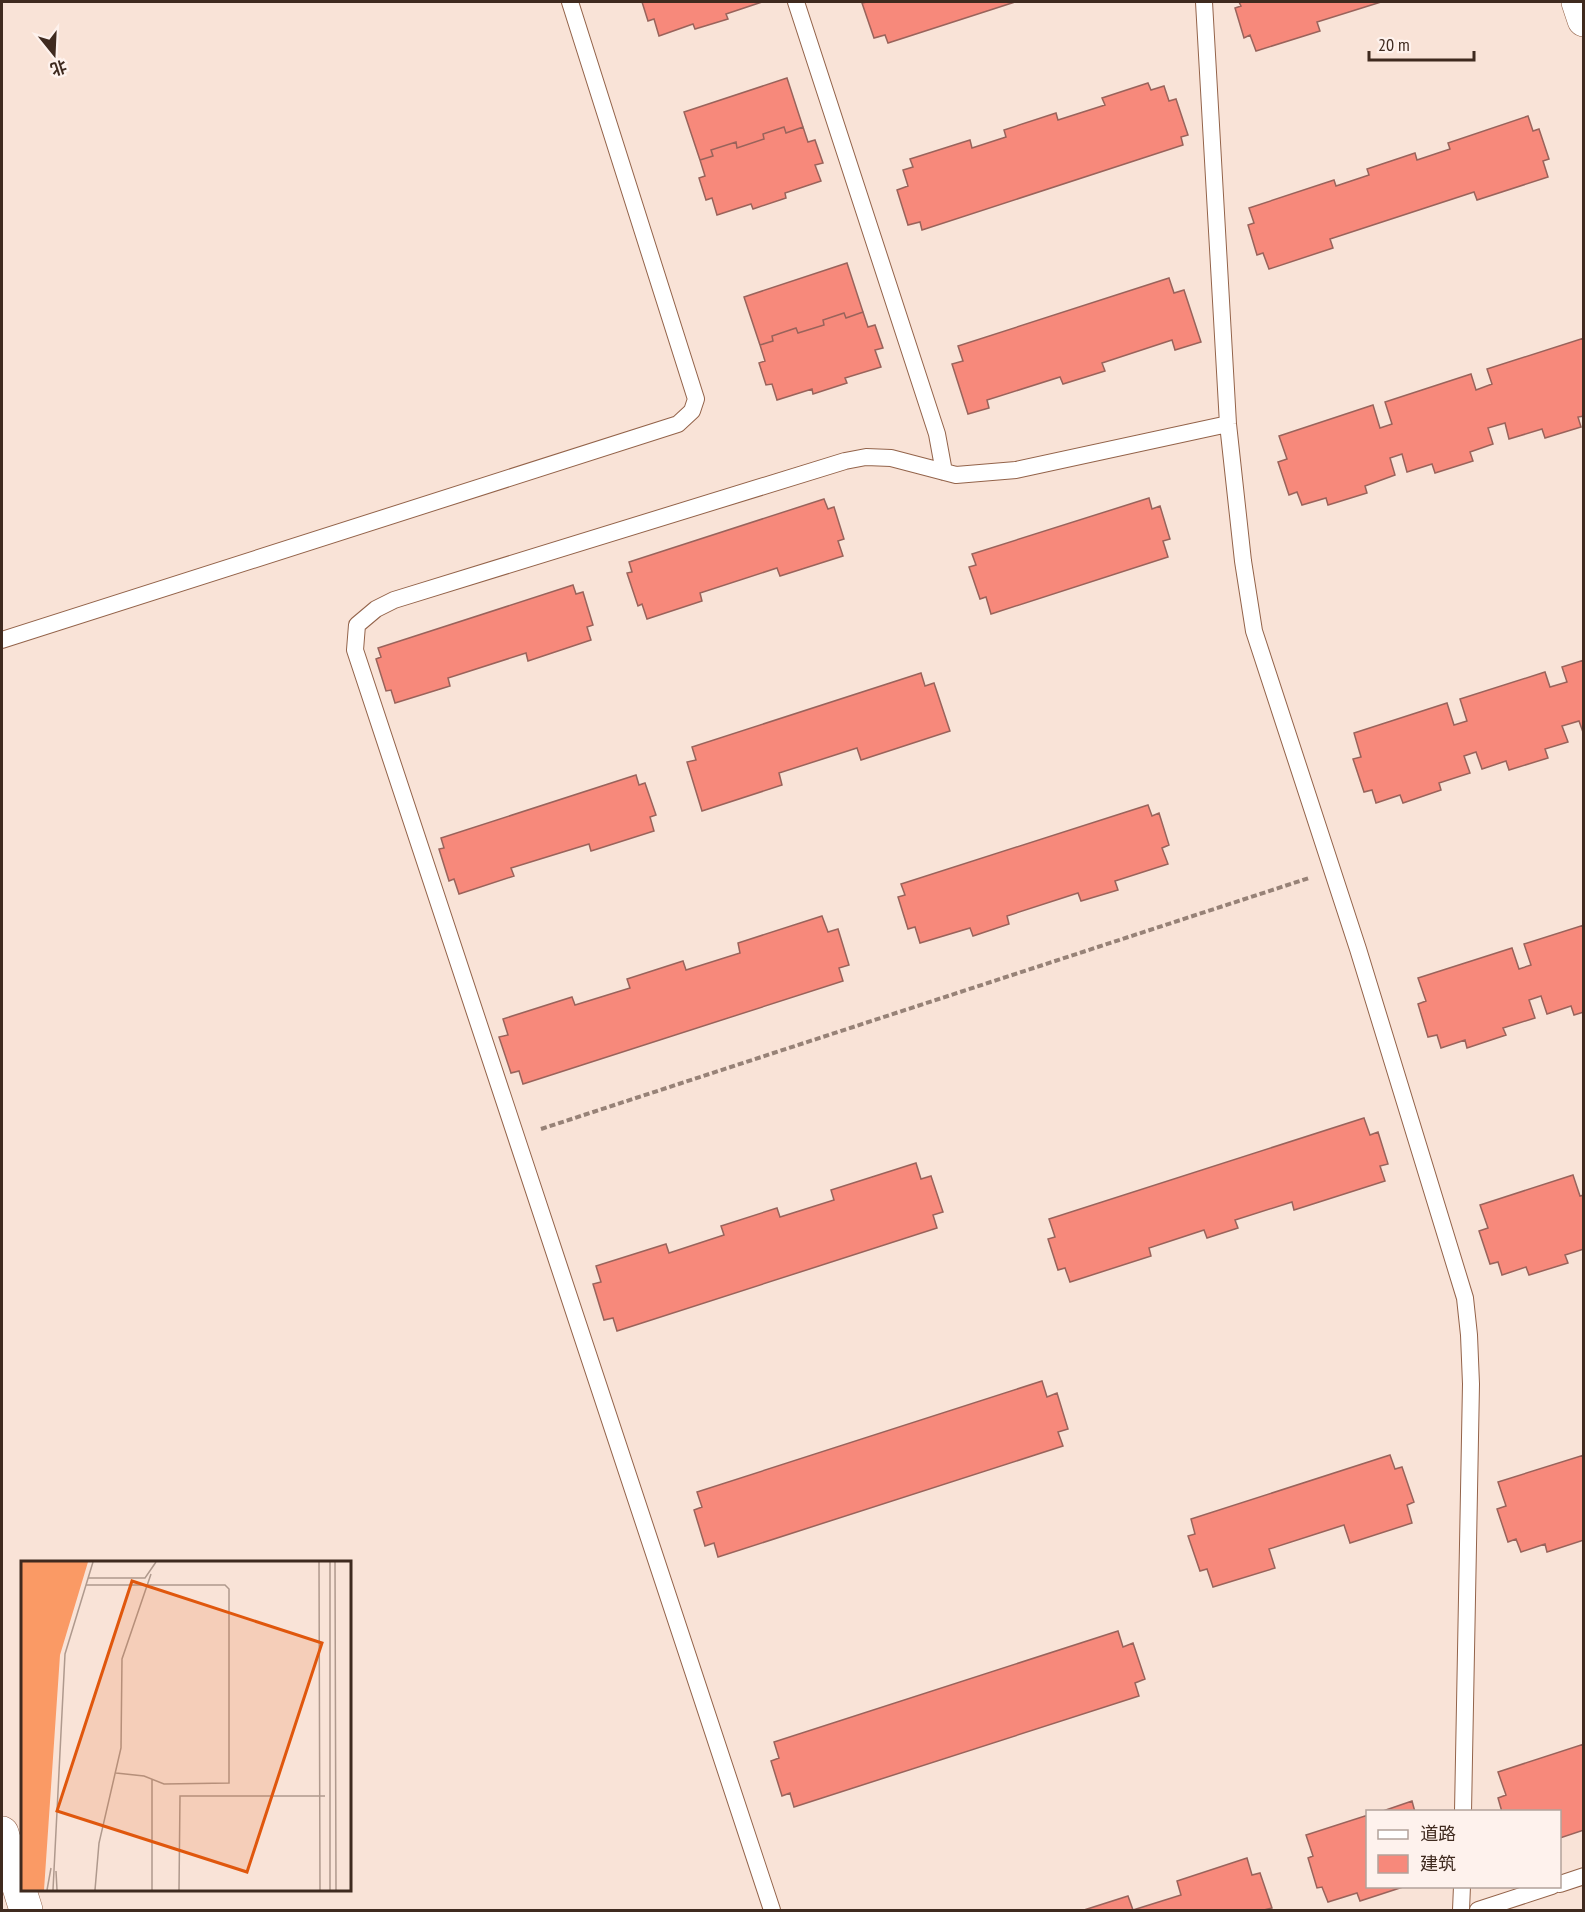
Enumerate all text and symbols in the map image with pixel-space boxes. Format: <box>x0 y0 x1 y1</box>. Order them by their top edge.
north arrow <box>24 24 84 84</box>
scale bar <box>1369 24 1474 62</box>
text: 20 m <box>1378 33 1410 56</box>
text: 北 <box>48 56 69 80</box>
inset map <box>21 1561 351 1891</box>
legend <box>1366 1810 1561 1888</box>
text: 道路 <box>1420 1822 1456 1845</box>
text: 建筑 <box>1420 1852 1456 1875</box>

